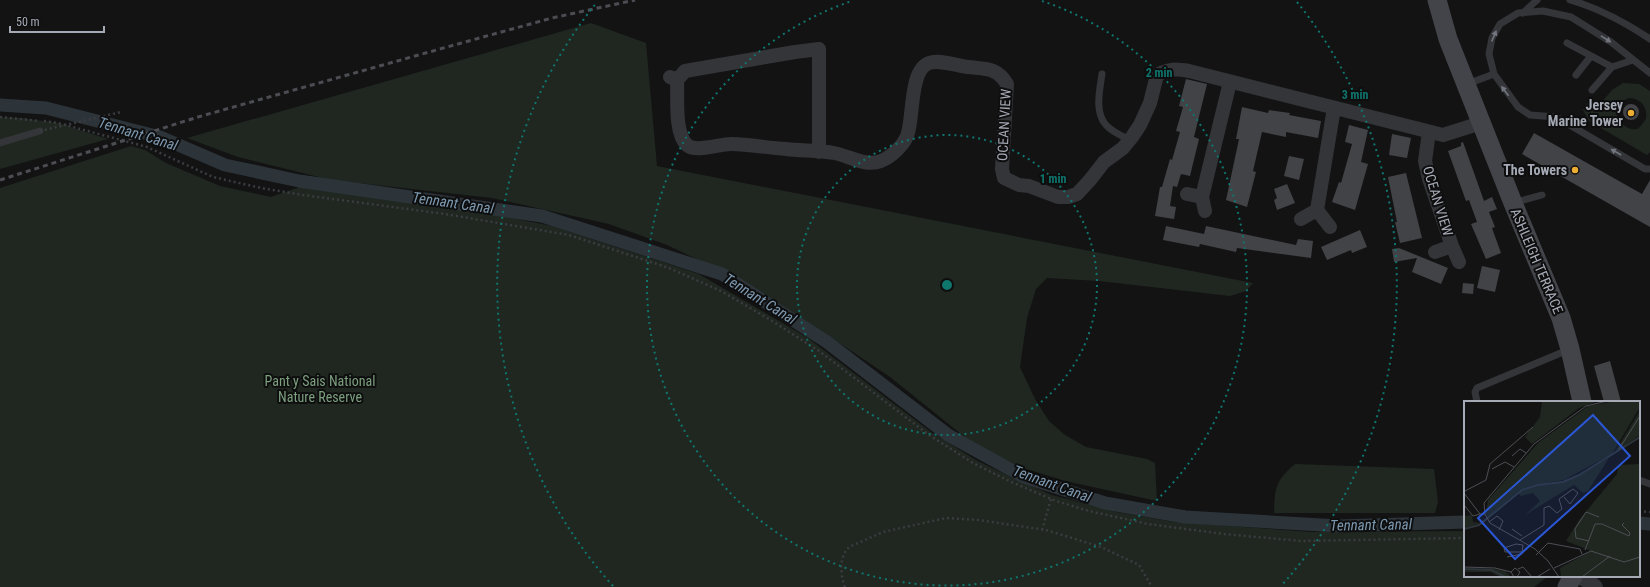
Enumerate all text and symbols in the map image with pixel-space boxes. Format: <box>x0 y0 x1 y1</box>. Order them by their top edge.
scale bar <box>10 8 104 34</box>
text: 50 m <box>16 15 40 29</box>
one-way arrow <box>1491 31 1497 42</box>
one-way arrow <box>1601 35 1611 43</box>
text: 2 min <box>1146 66 1172 80</box>
one-way arrow <box>1502 86 1510 96</box>
street label: OCEAN VIEW <box>994 88 1014 161</box>
text: 3 min <box>1342 88 1368 102</box>
place label: Jersey Marine Tower <box>1548 97 1624 129</box>
marker: Jersey Marine Tower <box>1626 108 1636 118</box>
water label: Tennant Canal <box>96 113 181 155</box>
one-way arrow <box>1610 148 1622 155</box>
place label: The Towers <box>1503 162 1567 178</box>
street label: OCEAN VIEW <box>1420 164 1456 238</box>
marker: The Towers <box>1570 165 1580 175</box>
text: 1 min <box>1040 172 1066 186</box>
water label: Tennant Canal <box>411 188 496 218</box>
street label: ASHLEIGH TERRACE <box>1508 206 1566 316</box>
water label: Tennant Canal <box>720 270 800 329</box>
centre of rings <box>940 278 954 292</box>
park label: Pant y Sais National Nature Reserve <box>265 373 375 405</box>
inset map <box>1464 401 1640 577</box>
water label: Tennant Canal <box>1010 462 1094 507</box>
water label: Tennant Canal <box>1330 515 1413 535</box>

